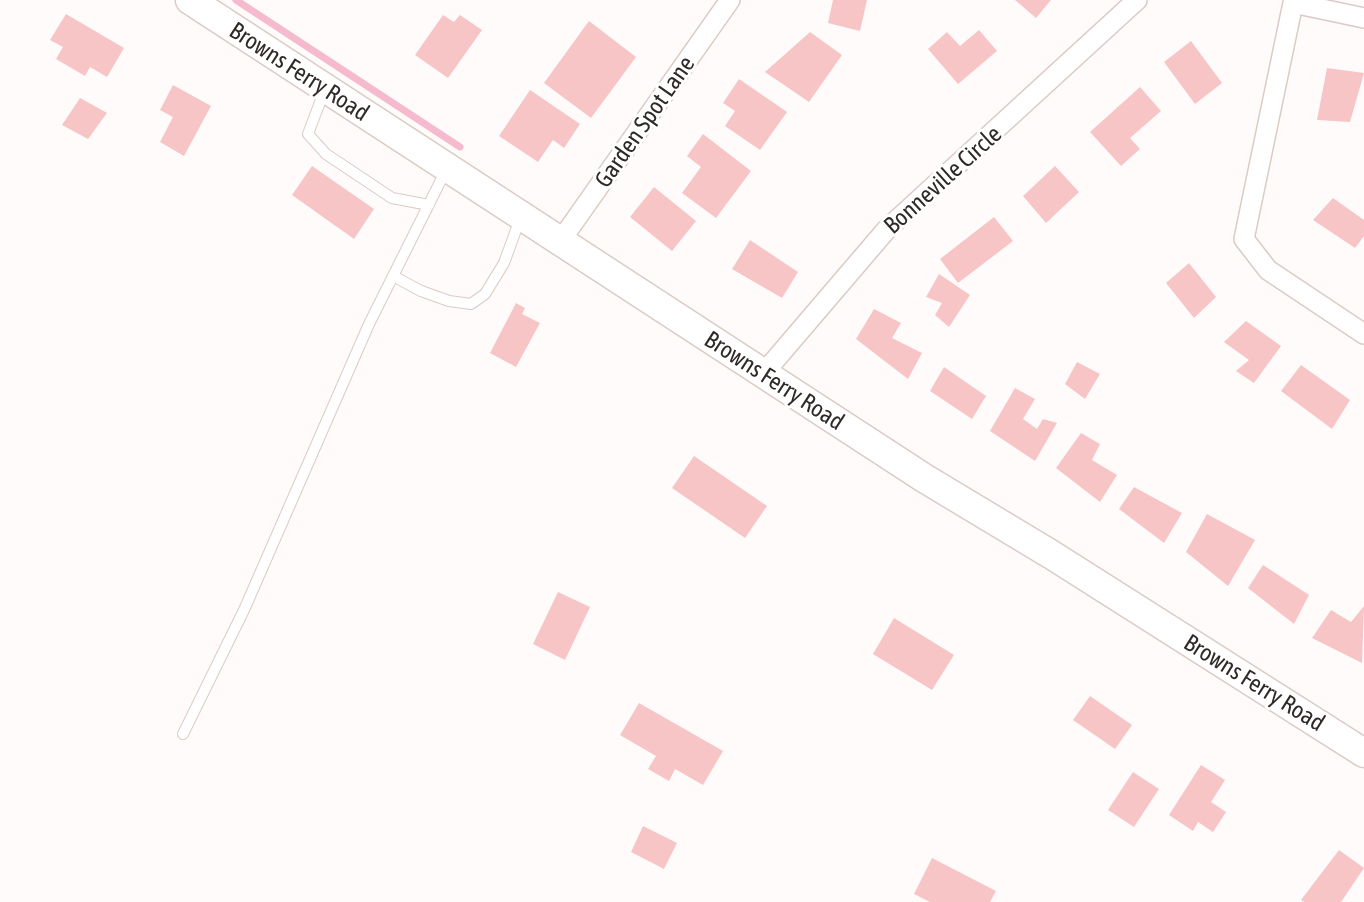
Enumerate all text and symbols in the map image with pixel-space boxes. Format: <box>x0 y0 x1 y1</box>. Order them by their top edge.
street label: Browns Ferry Road <box>224 16 374 128</box>
street label: Garden Spot Lane <box>589 51 701 193</box>
street label: Bonneville Circle <box>878 120 1008 240</box>
street label: Browns Ferry Road <box>699 325 849 437</box>
street label: Browns Ferry Road <box>1178 628 1330 738</box>

